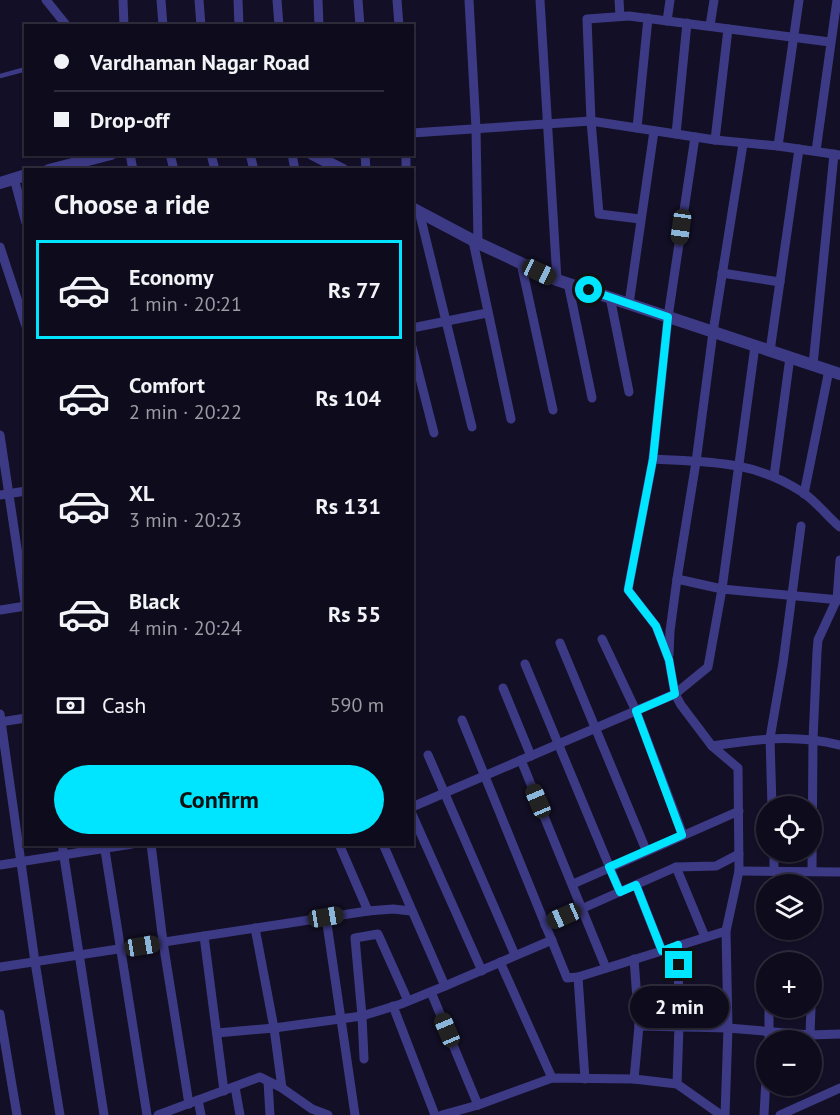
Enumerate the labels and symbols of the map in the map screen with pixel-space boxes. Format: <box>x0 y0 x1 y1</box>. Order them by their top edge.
car <box>670 208 692 246</box>
car <box>519 256 559 288</box>
route start <box>575 276 602 303</box>
car <box>523 781 553 821</box>
car <box>544 900 584 932</box>
car <box>307 905 345 929</box>
car <box>123 934 161 958</box>
route end <box>665 951 692 978</box>
callout: 2 min <box>630 986 728 1028</box>
car <box>432 1010 462 1050</box>

